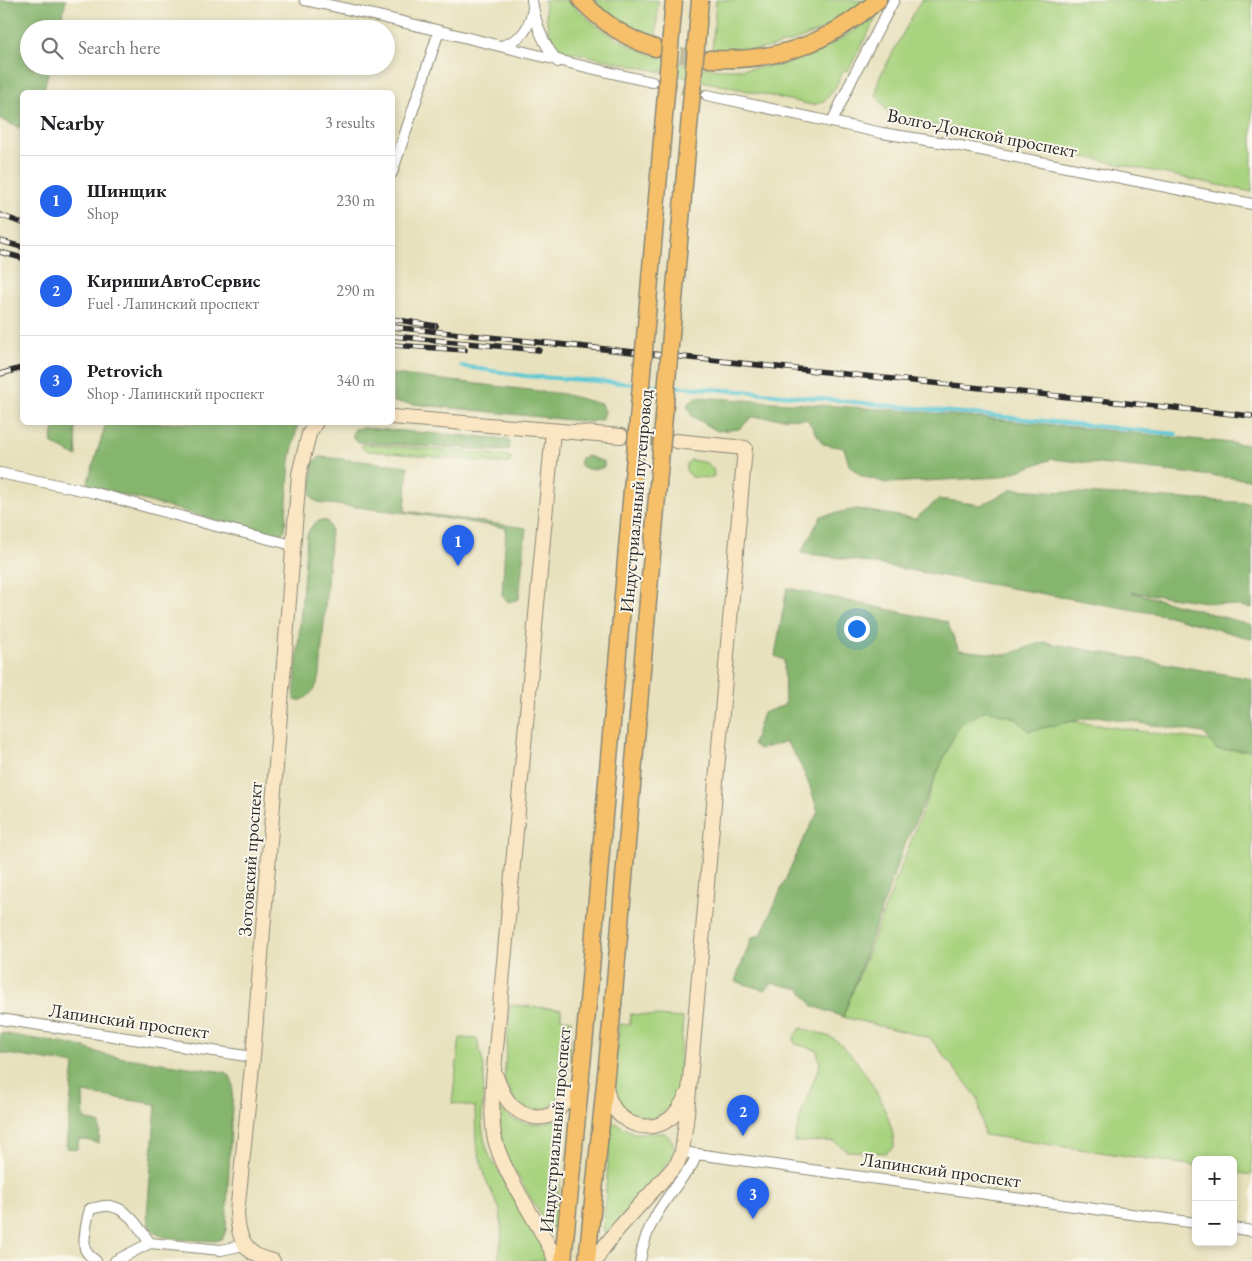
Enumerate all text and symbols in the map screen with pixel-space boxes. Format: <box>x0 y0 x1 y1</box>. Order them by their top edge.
search box <box>20 20 395 75</box>
icon: search <box>38 34 66 62</box>
text: Search here <box>78 35 160 60</box>
street label: Волго-Донской проспект <box>885 102 1079 164</box>
text: Nearby <box>40 109 104 136</box>
text: 3 results <box>325 112 375 133</box>
text: Шинщик <box>87 178 166 203</box>
text: 1 <box>52 190 60 211</box>
text: 230 m <box>336 190 375 211</box>
text: Shop <box>87 203 119 224</box>
text: КиришиАвтоСервис <box>87 268 261 293</box>
text: 2 <box>52 280 60 301</box>
text: 290 m <box>336 280 375 301</box>
text: Fuel · Лапинский проспект <box>87 293 259 314</box>
text: Petrovich <box>87 358 163 383</box>
text: 3 <box>52 370 60 391</box>
text: 340 m <box>336 370 375 391</box>
text: Shop · Лапинский проспект <box>87 383 264 404</box>
street label: Индустриальный путепровод <box>614 388 658 614</box>
pin: 1 <box>442 525 474 566</box>
your location <box>844 616 870 642</box>
street label: Зотовский проспект <box>232 781 268 937</box>
street label: Лапинский проспект <box>47 997 211 1045</box>
street label: Индустриальный проспект <box>534 1026 576 1234</box>
pin: 2 <box>727 1095 759 1136</box>
street label: Лапинский проспект <box>859 1146 1023 1194</box>
map controls <box>1192 1156 1237 1246</box>
button: + <box>1192 1156 1237 1201</box>
pin: 3 <box>737 1178 769 1219</box>
button: − <box>1192 1201 1237 1246</box>

